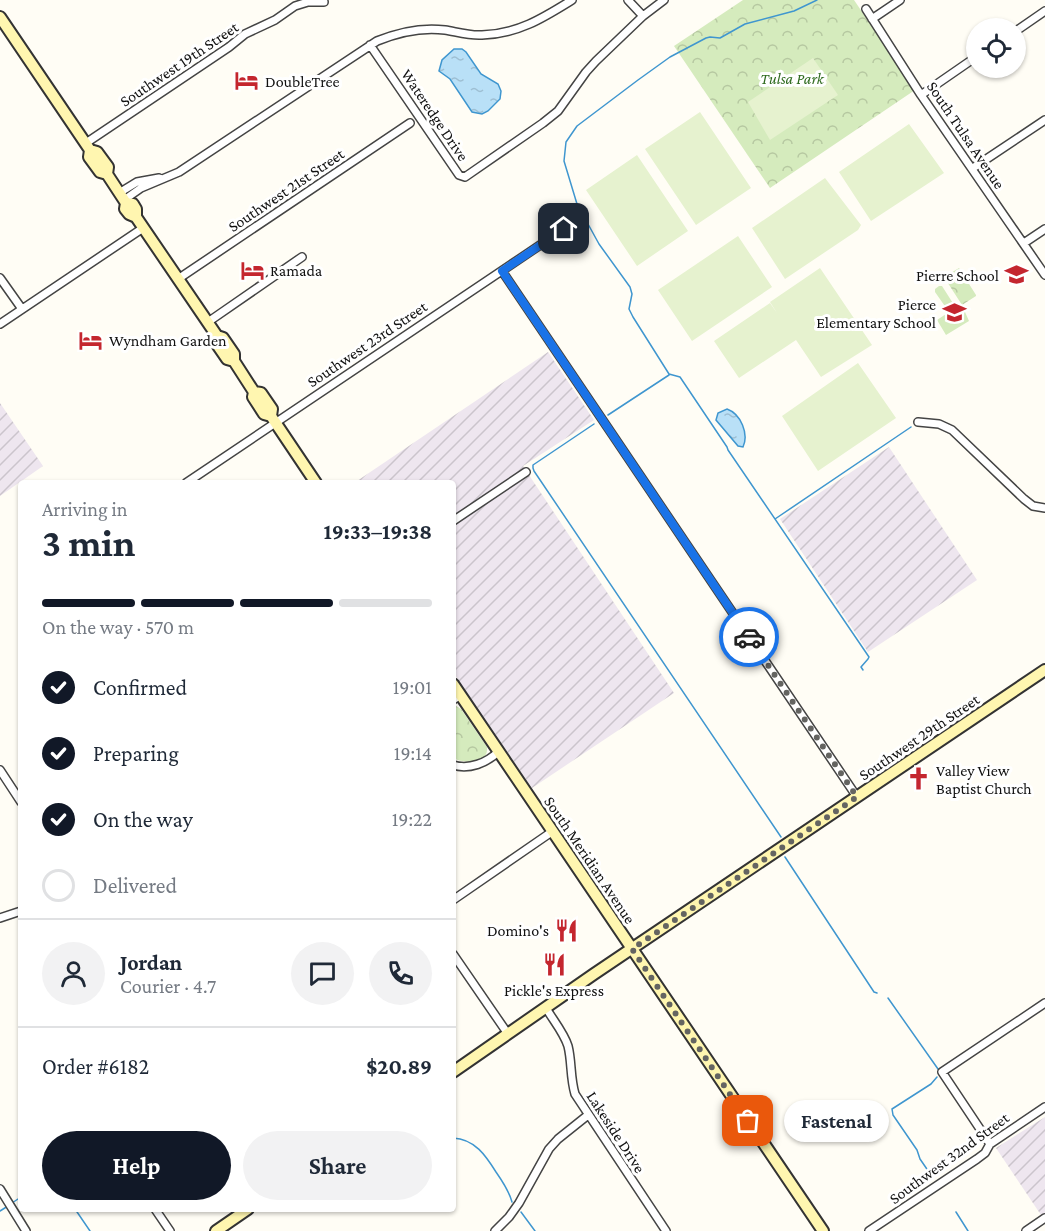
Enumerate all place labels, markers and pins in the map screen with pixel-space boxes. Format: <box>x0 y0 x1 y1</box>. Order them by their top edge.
hotel icon: DoubleTree <box>234 68 260 94</box>
place label: DoubleTree <box>265 73 340 90</box>
pin <box>538 203 589 254</box>
hotel icon: Ramada <box>239 257 265 283</box>
place label: Ramada <box>270 262 323 279</box>
school or university icon: Pierre School <box>1004 262 1030 288</box>
place label: Pierre School <box>916 267 999 284</box>
place label: Pierce Elementary School <box>816 296 936 332</box>
school or university icon: Pierce Elementary School <box>941 300 967 326</box>
hotel icon: Wyndham Garden <box>78 327 104 353</box>
place label: Wyndham Garden <box>109 332 227 350</box>
place label: Valley View Baptist Church <box>936 762 1032 798</box>
church icon: Valley View Baptist Church <box>905 766 931 792</box>
restaurant icon: Domino's <box>554 917 580 943</box>
place label: Domino's <box>487 922 549 939</box>
restaurant icon: Pickle's Express <box>541 952 567 978</box>
place label: Pickle's Express <box>504 982 604 1000</box>
pin <box>722 1095 773 1146</box>
callout: Fastenal <box>784 1100 889 1142</box>

